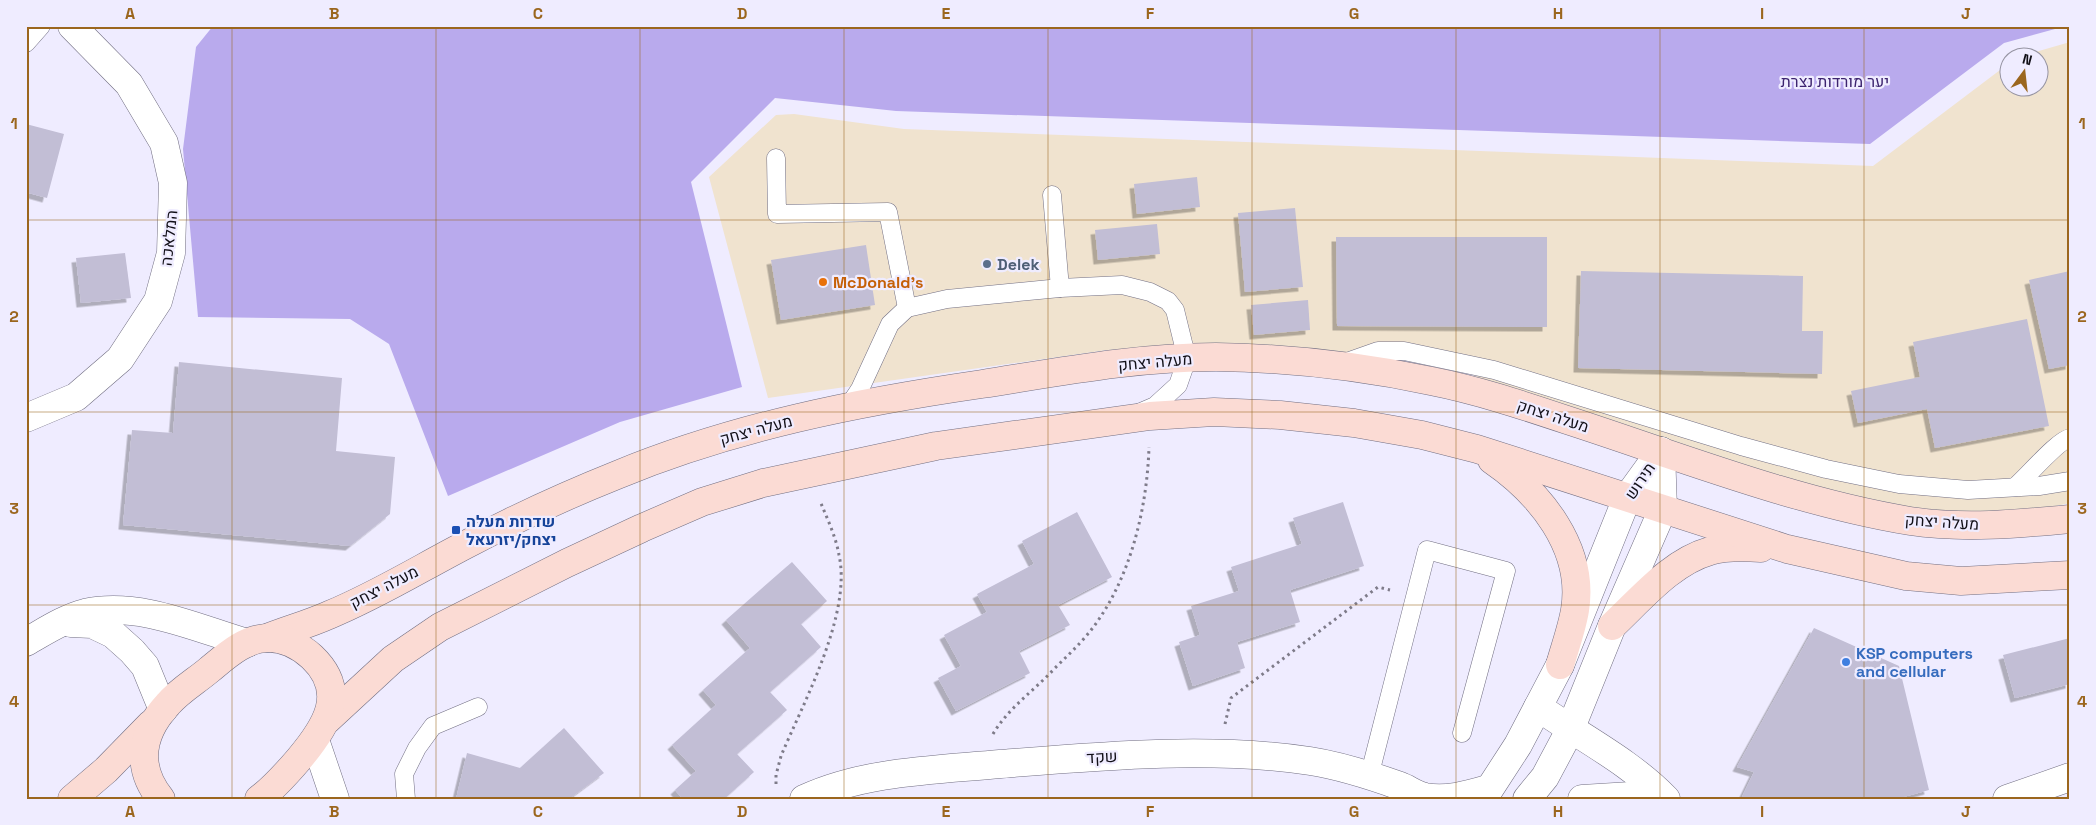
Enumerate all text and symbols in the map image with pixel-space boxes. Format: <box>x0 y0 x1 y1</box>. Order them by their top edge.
text: A <box>125 3 135 24</box>
text: B <box>329 3 339 24</box>
text: C <box>533 3 543 24</box>
text: D <box>737 3 747 24</box>
text: E <box>942 3 951 24</box>
text: F <box>1146 3 1155 24</box>
text: G <box>1349 3 1359 24</box>
text: H <box>1553 3 1563 24</box>
text: I <box>1760 3 1764 24</box>
text: J <box>1961 3 1971 24</box>
north arrow <box>1998 48 2048 98</box>
text: N <box>2020 50 2034 69</box>
park label: יער מורדות נצרת <box>1781 71 1889 92</box>
text: 1 <box>10 113 18 134</box>
text: 1 <box>2078 113 2086 134</box>
street label: המלאכה <box>156 209 182 267</box>
place label: Delek <box>997 254 1039 275</box>
marker: Delek <box>981 258 993 270</box>
place label: McDonald's <box>833 272 923 293</box>
marker: McDonald's <box>817 276 829 288</box>
text: 2 <box>9 306 19 327</box>
text: 2 <box>2077 306 2087 327</box>
street label: מעלה יצחק <box>1117 348 1193 376</box>
street label: מעלה יצחק <box>1514 395 1592 437</box>
street label: מעלה יצחק <box>717 410 795 450</box>
street label: תירוש <box>1620 459 1660 503</box>
text: 3 <box>9 498 19 519</box>
text: 3 <box>2077 498 2087 519</box>
street label: מעלה יצחק <box>1904 509 1980 535</box>
place label: שדרות מעלה יצחק/יזרעאל <box>466 511 556 550</box>
marker: שדרות מעלה יצחק/יזרעאל <box>450 524 462 536</box>
street label: מעלה יצחק <box>346 561 422 613</box>
place label: KSP computers and cellular <box>1856 643 1973 682</box>
marker: KSP computers and cellular <box>1840 656 1852 668</box>
text: 4 <box>9 691 19 712</box>
text: 4 <box>2077 691 2087 712</box>
street label: שקד <box>1086 746 1118 768</box>
text: A <box>125 801 135 822</box>
text: B <box>329 801 339 822</box>
text: C <box>533 801 543 822</box>
text: D <box>737 801 747 822</box>
text: E <box>942 801 951 822</box>
text: F <box>1146 801 1155 822</box>
text: G <box>1349 801 1359 822</box>
text: H <box>1553 801 1563 822</box>
text: I <box>1760 801 1764 822</box>
text: J <box>1961 801 1971 822</box>

